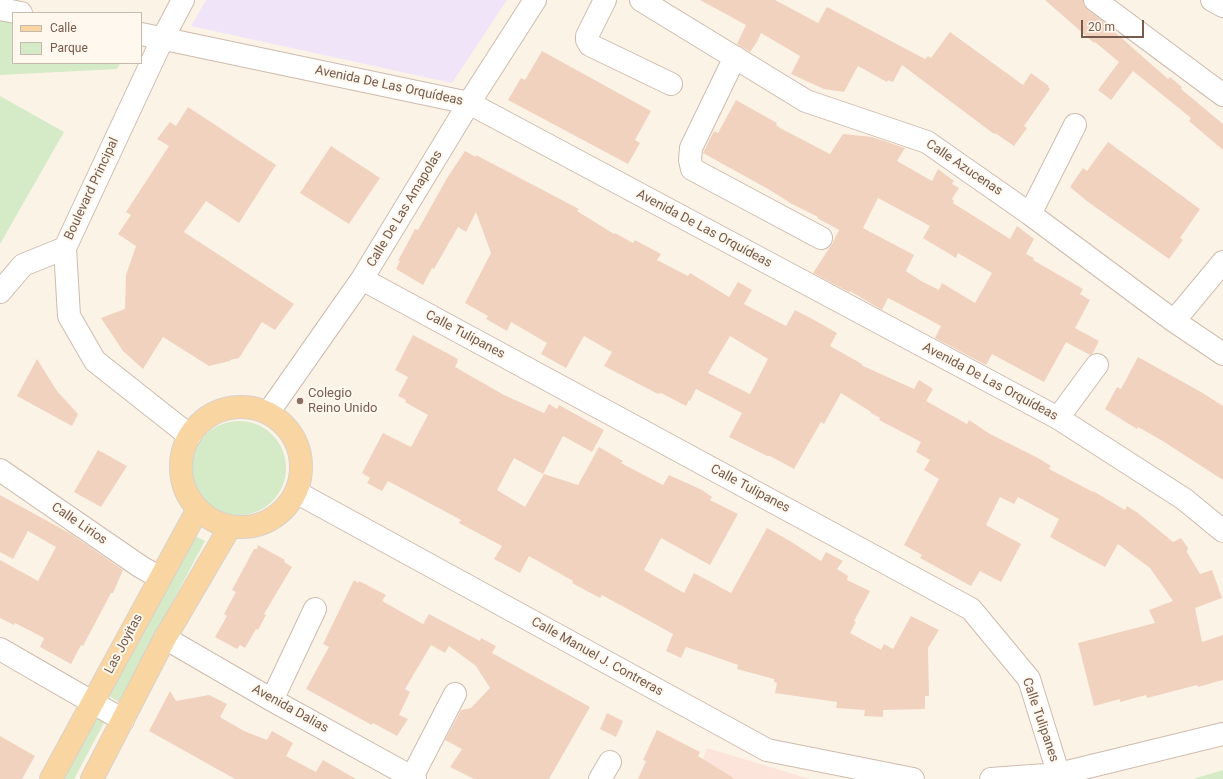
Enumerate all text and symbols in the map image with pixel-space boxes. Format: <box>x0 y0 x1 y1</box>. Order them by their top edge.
legend <box>12 12 142 64</box>
scale bar <box>1083 12 1146 38</box>
text: 20 m <box>1088 20 1115 34</box>
text: Calle <box>50 21 77 35</box>
text: Parque <box>50 41 88 55</box>
street label: Avenida De Las Orquídeas <box>314 63 464 109</box>
street label: Boulevard Principal <box>61 135 123 243</box>
street label: Calle Azucenas <box>923 137 1005 199</box>
street label: Calle De Las Amapolas <box>364 148 446 270</box>
street label: Avenida De Las Orquídeas <box>634 187 774 271</box>
street label: Calle Tulipanes <box>423 308 507 362</box>
street label: Avenida De Las Orquídeas <box>920 340 1060 424</box>
place label: Colegio Reino Unido <box>308 386 377 417</box>
marker: Colegio Reino Unido <box>295 396 305 406</box>
street label: Calle Tulipanes <box>708 462 792 516</box>
street label: Calle Lirios <box>48 500 110 548</box>
street label: Las Joyitas <box>102 611 146 677</box>
street label: Calle Manuel J. Contreras <box>528 614 666 700</box>
street label: Calle Tulipanes <box>1018 676 1062 764</box>
street label: Avenida Dalias <box>249 682 331 736</box>

